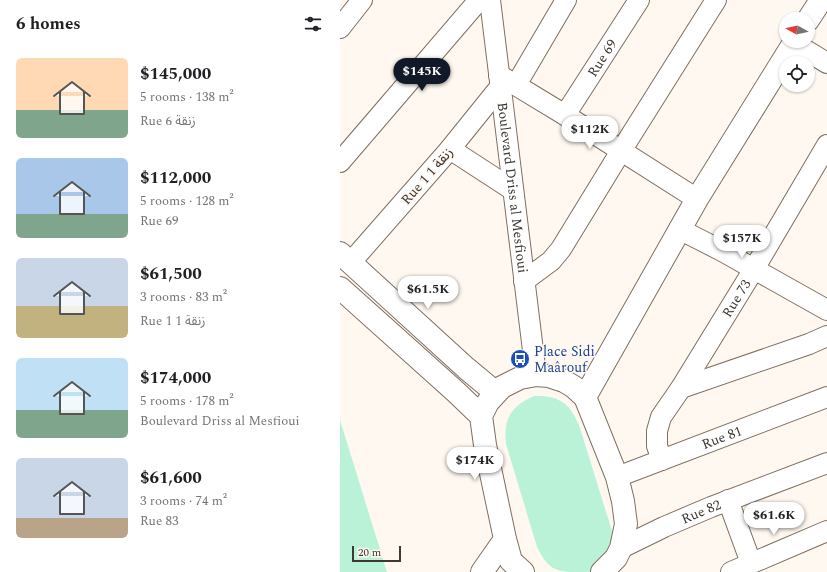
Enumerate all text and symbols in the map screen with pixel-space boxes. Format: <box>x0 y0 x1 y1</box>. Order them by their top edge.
text: 6 homes <box>16 11 81 37</box>
north arrow <box>779 12 815 48</box>
map controls <box>779 12 815 92</box>
icon: filters <box>302 13 324 35</box>
street label: Rue 69 <box>582 35 622 81</box>
button: locate <box>779 56 815 92</box>
pin: $145K <box>394 58 450 92</box>
text: $145,000 <box>140 61 211 87</box>
text: $145K <box>402 61 442 81</box>
icon: home <box>48 74 96 122</box>
text: 5 rooms · 138 m² <box>140 87 234 107</box>
street label: Boulevard Driss al Mesfioui <box>492 101 534 274</box>
text: Rue 6 زنقة <box>140 111 196 131</box>
pin: $112K <box>562 116 618 150</box>
text: $112K <box>570 119 610 139</box>
street label: Rue 1 زنقة 1 <box>396 142 458 210</box>
text: $112,000 <box>140 165 211 191</box>
icon: home <box>48 174 96 222</box>
text: 5 rooms · 128 m² <box>140 191 234 211</box>
text: Rue 69 <box>140 211 178 231</box>
pin: $157K <box>714 225 770 259</box>
text: $157K <box>722 228 762 248</box>
text: $61,500 <box>140 261 202 287</box>
icon: home <box>48 274 96 322</box>
street label: Rue 73 <box>716 275 756 321</box>
pin: $61.5K <box>395 276 461 310</box>
text: $61.5K <box>407 279 449 299</box>
text: 3 rooms · 83 m² <box>140 287 227 307</box>
text: Rue 1 زنقة 1 <box>140 311 206 331</box>
place label: Place Sidi Maârouf <box>534 341 595 378</box>
bus stop icon: Place Sidi Maârouf <box>509 348 531 370</box>
text: $174,000 <box>140 365 211 391</box>
icon: home <box>48 374 96 422</box>
text: 5 rooms · 178 m² <box>140 391 234 411</box>
text: Boulevard Driss al Mesfioui <box>140 411 300 431</box>
street label: Rue 81 <box>699 420 745 454</box>
pin: $174K <box>447 447 503 481</box>
text: $174K <box>455 450 495 470</box>
text: $61,600 <box>140 465 202 491</box>
icon: home <box>48 474 96 522</box>
text: 3 rooms · 74 m² <box>140 491 227 511</box>
street label: Rue 82 <box>678 494 724 529</box>
pin: $61.6K <box>741 502 807 536</box>
text: $61.6K <box>753 505 795 525</box>
text: Rue 83 <box>140 511 178 531</box>
scale bar <box>352 544 401 563</box>
text: 20 m <box>358 544 381 561</box>

